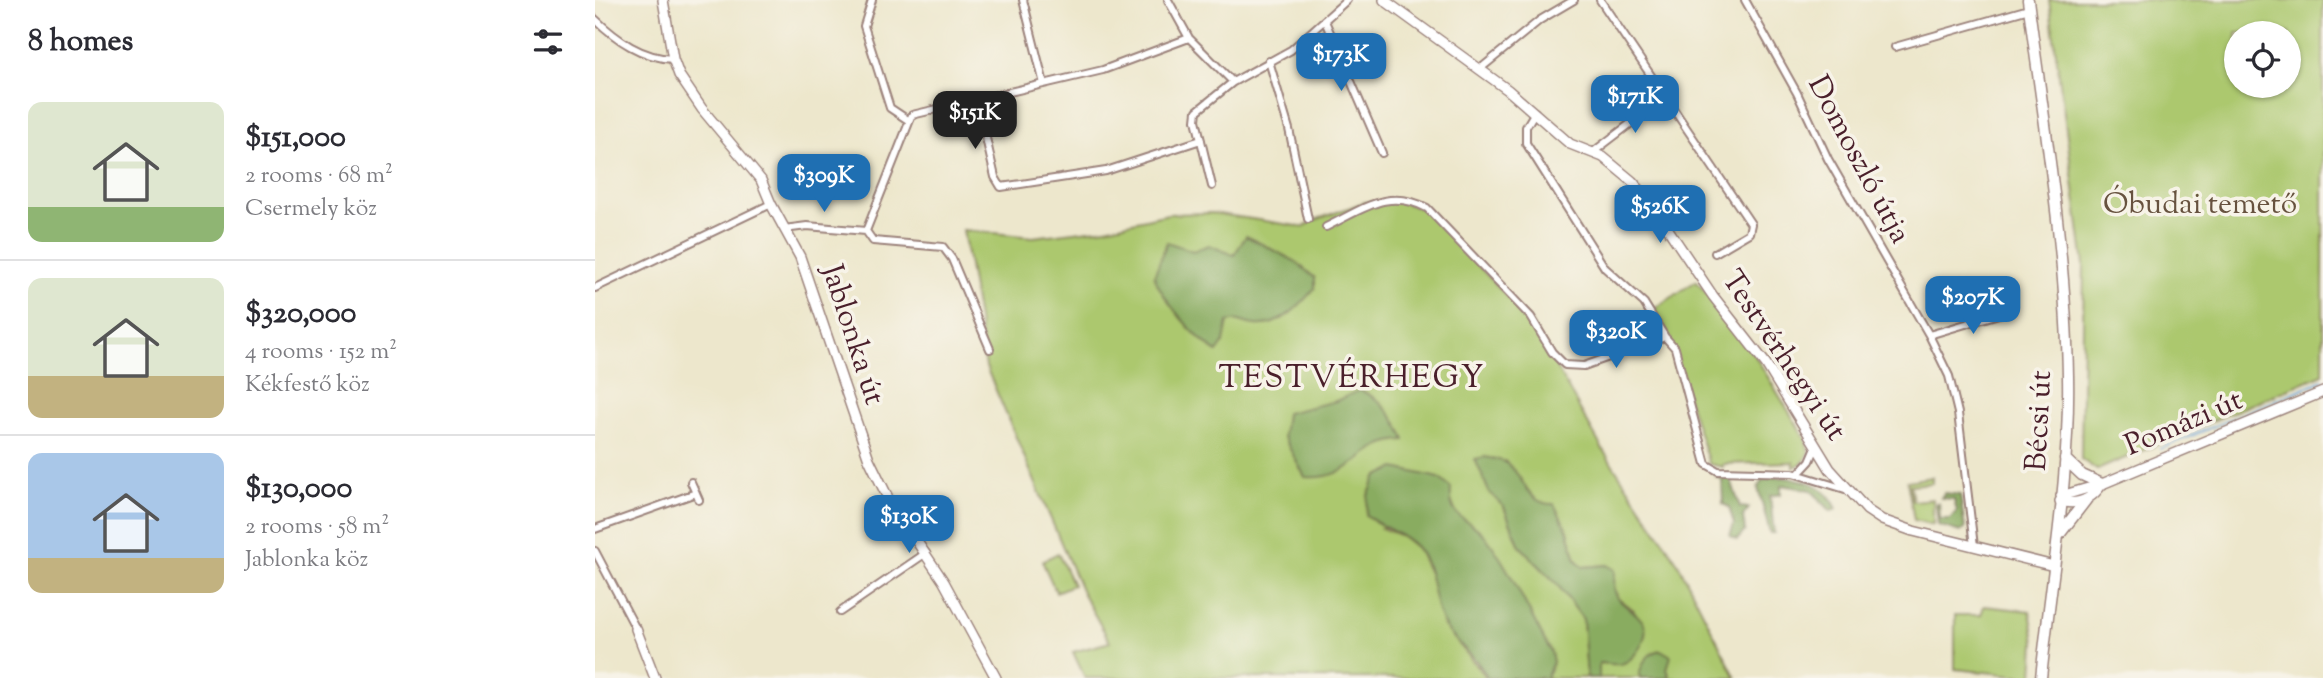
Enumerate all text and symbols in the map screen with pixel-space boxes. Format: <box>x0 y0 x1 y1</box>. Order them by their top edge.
text: 8 homes <box>28 21 133 64</box>
map controls <box>2224 21 2301 98</box>
button: locate <box>2224 21 2301 98</box>
icon: filters <box>529 23 567 61</box>
pin: $173K <box>1292 34 1390 93</box>
text: $173K <box>1312 39 1370 72</box>
street label: Domoszló útja <box>1796 68 1920 252</box>
pin: $171K <box>1586 76 1684 135</box>
text: $171K <box>1607 81 1663 114</box>
pin: $151K <box>926 92 1024 151</box>
text: $151K <box>949 97 1001 130</box>
text: $151,000 <box>245 117 346 160</box>
icon: home <box>84 130 168 214</box>
pin: $309K <box>775 154 873 214</box>
text: 2 rooms · 68 m² <box>245 160 393 193</box>
text: $309K <box>793 160 855 193</box>
park label: Óbudai temető <box>2103 184 2297 227</box>
pin: $526K <box>1611 186 1709 245</box>
text: $526K <box>1631 191 1689 224</box>
text: Csermely köz <box>245 193 377 226</box>
street label: Jablonka út <box>809 258 895 411</box>
street label: Testvérhegyi út <box>1710 262 1856 450</box>
pin: $207K <box>1924 276 2022 336</box>
text: $207K <box>1941 282 2005 315</box>
text: $320,000 <box>245 293 356 336</box>
icon: home <box>84 306 168 390</box>
pin: $320K <box>1567 310 1665 370</box>
text: $320K <box>1585 316 1647 349</box>
text: 4 rooms · 152 m² <box>245 336 397 369</box>
district label: TESTVÉRHEGY <box>1218 356 1486 402</box>
text: Kékfestő köz <box>245 369 370 402</box>
street label: Bécsi út <box>2016 370 2064 472</box>
street label: Pomázi út <box>2118 380 2250 468</box>
text: $130,000 <box>245 468 352 511</box>
icon: home <box>84 481 168 565</box>
pin: $130K <box>860 496 958 555</box>
text: $130K <box>880 501 938 534</box>
text: 2 rooms · 58 m² <box>245 511 389 544</box>
text: Jablonka köz <box>245 544 368 577</box>

